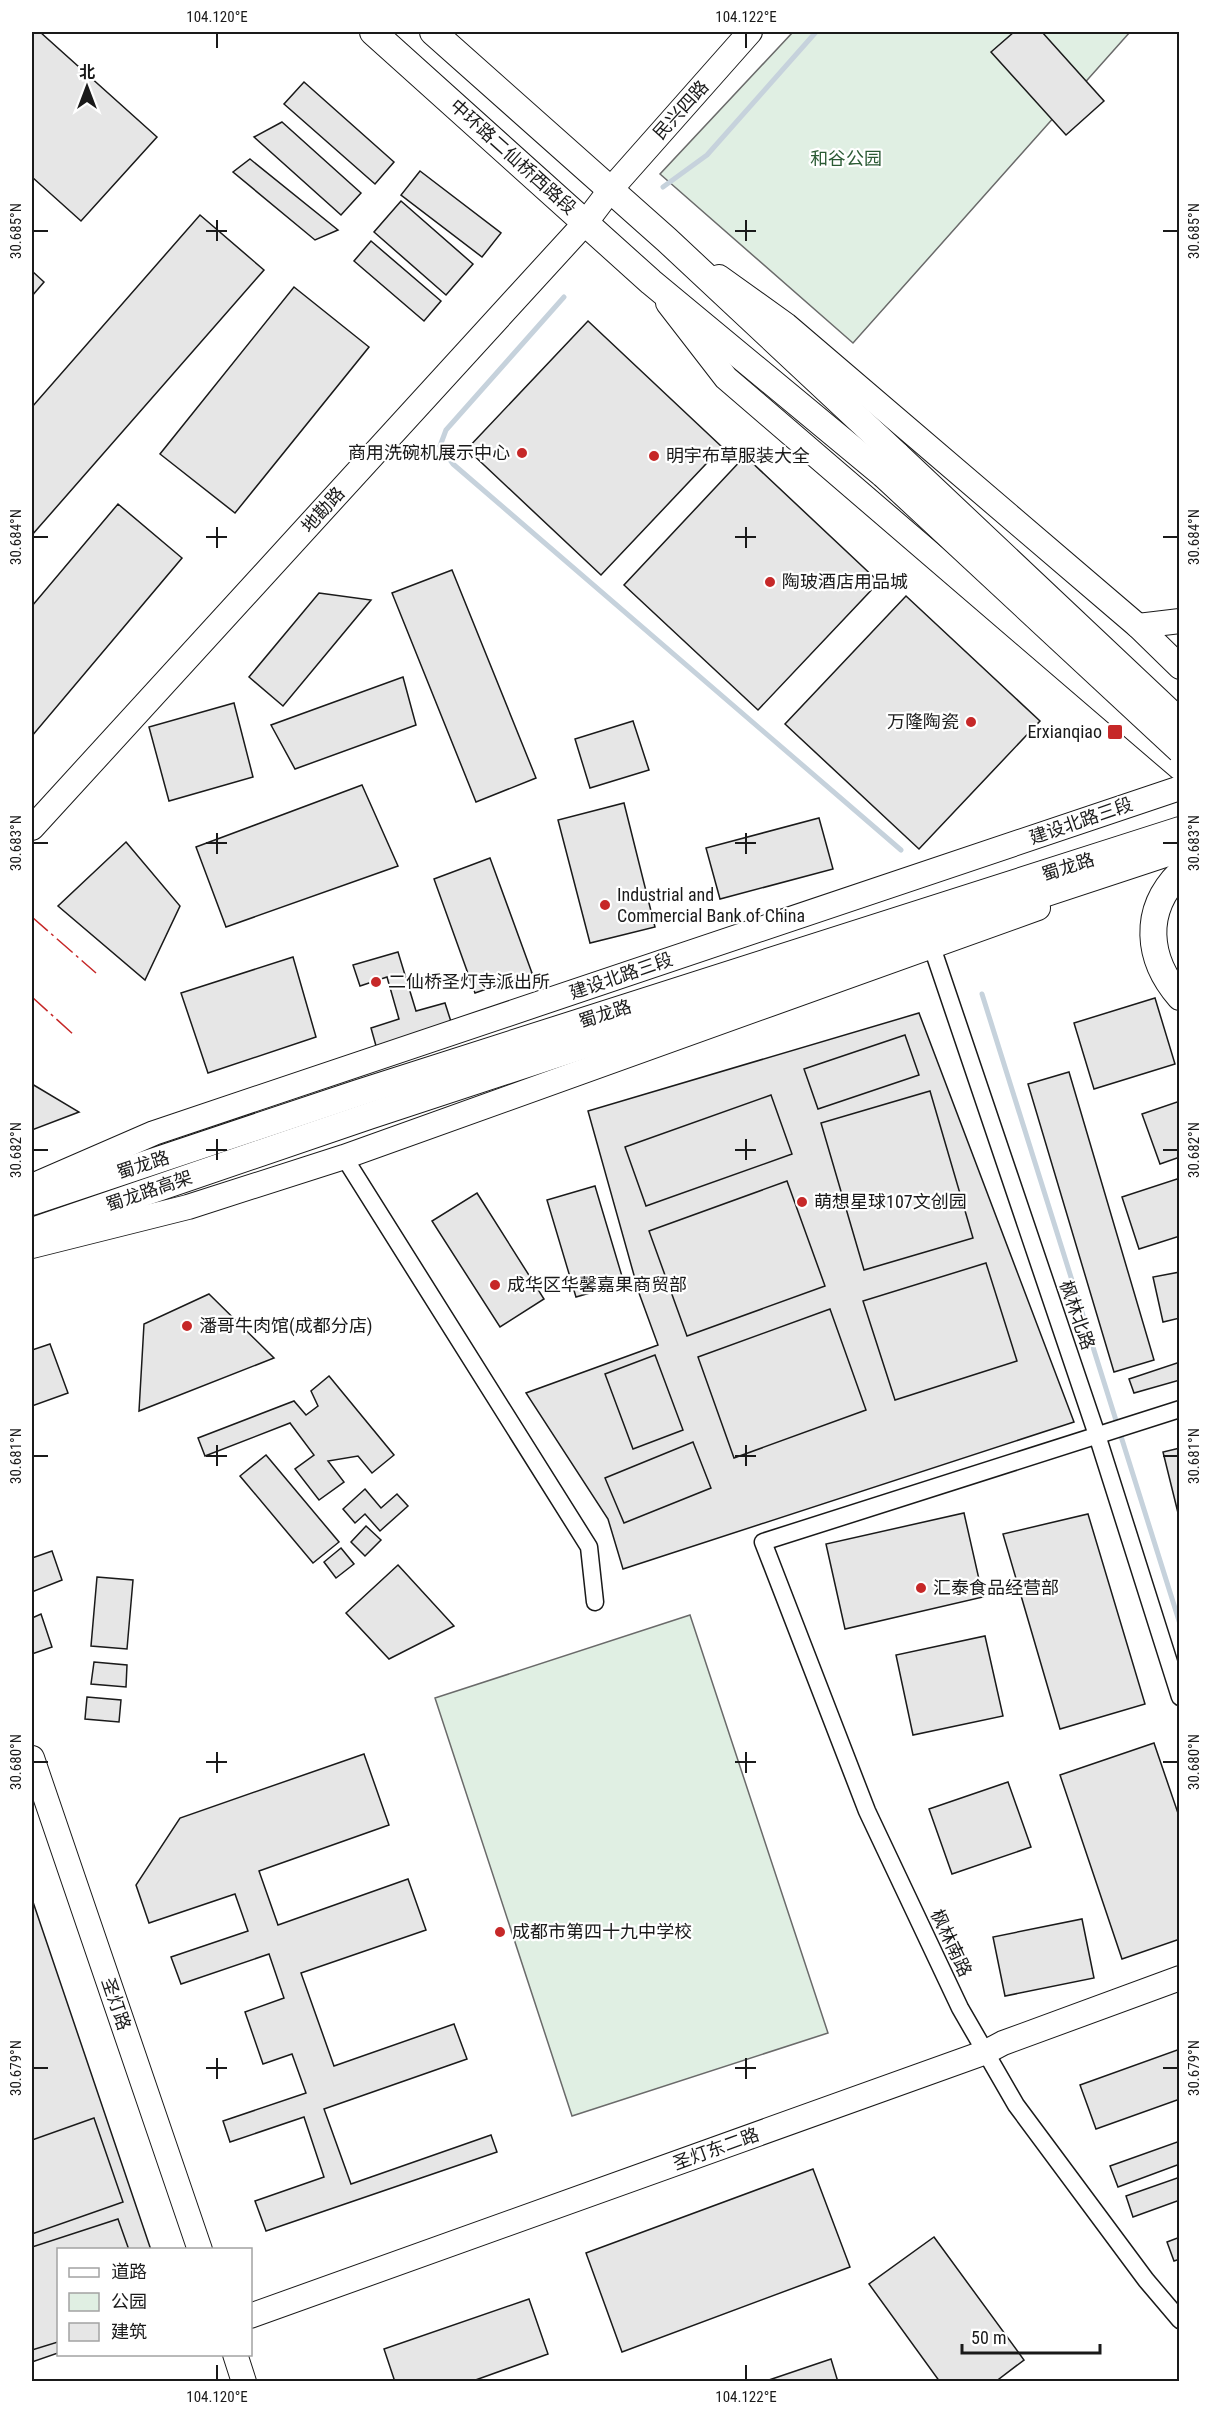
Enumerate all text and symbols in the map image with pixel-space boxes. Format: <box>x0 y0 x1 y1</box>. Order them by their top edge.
text: 104.120°E <box>186 8 248 26</box>
text: 104.122°E <box>715 8 777 26</box>
north arrow <box>57 57 117 117</box>
text: 北 <box>79 63 95 82</box>
street label: 民兴四路 <box>649 76 713 143</box>
street label: 中环路二仙桥西路段 <box>446 95 581 219</box>
park label: 和谷公园 <box>810 148 882 169</box>
text: 30.685°N <box>7 203 25 259</box>
text: 30.685°N <box>1185 203 1203 259</box>
place label: 商用洗碗机展示中心 <box>348 442 510 463</box>
place label: 明宇布草服装大全 <box>666 445 810 466</box>
marker: 商用洗碗机展示中心 <box>515 446 529 460</box>
marker: 明宇布草服装大全 <box>647 449 661 463</box>
street label: 地勘路 <box>297 483 348 537</box>
text: 30.684°N <box>7 509 25 565</box>
text: 30.684°N <box>1185 509 1203 565</box>
place label: 陶玻酒店用品城 <box>782 571 908 592</box>
marker: 陶玻酒店用品城 <box>763 575 777 589</box>
place label: 万隆陶瓷 <box>887 711 959 732</box>
marker: 万隆陶瓷 <box>964 715 978 729</box>
place label: Erxianqiao <box>1027 721 1102 742</box>
marker: Erxianqiao <box>1106 723 1124 741</box>
street label: 建设北路三段 <box>1026 793 1135 848</box>
text: 30.683°N <box>7 815 25 871</box>
text: 30.683°N <box>1185 815 1203 871</box>
street label: 蜀龙路 <box>1039 848 1097 885</box>
place label: Industrial and Commercial Bank of China <box>617 884 805 926</box>
marker: Industrial and Commercial Bank of China <box>598 898 612 912</box>
street label: 建设北路三段 <box>566 948 675 1003</box>
place label: 二仙桥圣灯寺派出所 <box>388 971 550 992</box>
marker: 二仙桥圣灯寺派出所 <box>369 975 383 989</box>
street label: 蜀龙路 <box>576 995 634 1032</box>
text: 30.682°N <box>7 1122 25 1178</box>
text: 30.682°N <box>1185 1122 1203 1178</box>
street label: 蜀龙路 <box>114 1146 172 1183</box>
street label: 蜀龙路高架 <box>103 1166 195 1215</box>
place label: 萌想星球107文创园 <box>814 1191 967 1212</box>
marker: 萌想星球107文创园 <box>795 1195 809 1209</box>
place label: 成华区华馨嘉果商贸部 <box>507 1274 687 1295</box>
street label: 枫林北路 <box>1056 1277 1099 1352</box>
marker: 成华区华馨嘉果商贸部 <box>488 1278 502 1292</box>
place label: 潘哥牛肉馆(成都分店) <box>199 1315 372 1337</box>
marker: 潘哥牛肉馆(成都分店) <box>180 1319 194 1333</box>
text: 30.681°N <box>7 1428 25 1484</box>
text: 30.681°N <box>1185 1428 1203 1484</box>
place label: 汇泰食品经营部 <box>933 1577 1059 1598</box>
marker: 汇泰食品经营部 <box>914 1581 928 1595</box>
text: 30.680°N <box>7 1734 25 1790</box>
text: 30.680°N <box>1185 1734 1203 1790</box>
street label: 枫林南路 <box>927 1906 976 1980</box>
place label: 成都市第四十九中学校 <box>512 1921 692 1942</box>
marker: 成都市第四十九中学校 <box>493 1925 507 1939</box>
street label: 圣灯路 <box>98 1975 135 2033</box>
text: 30.679°N <box>7 2040 25 2096</box>
text: 30.679°N <box>1185 2040 1203 2096</box>
street label: 圣灯东二路 <box>670 2123 762 2174</box>
legend <box>57 2248 252 2356</box>
text: 道路 <box>111 2261 147 2282</box>
text: 公园 <box>111 2291 147 2312</box>
scale bar <box>962 2317 1100 2355</box>
text: 建筑 <box>111 2321 147 2342</box>
text: 50 m <box>971 2327 1006 2348</box>
text: 104.120°E <box>186 2388 248 2406</box>
text: 104.122°E <box>715 2388 777 2406</box>

